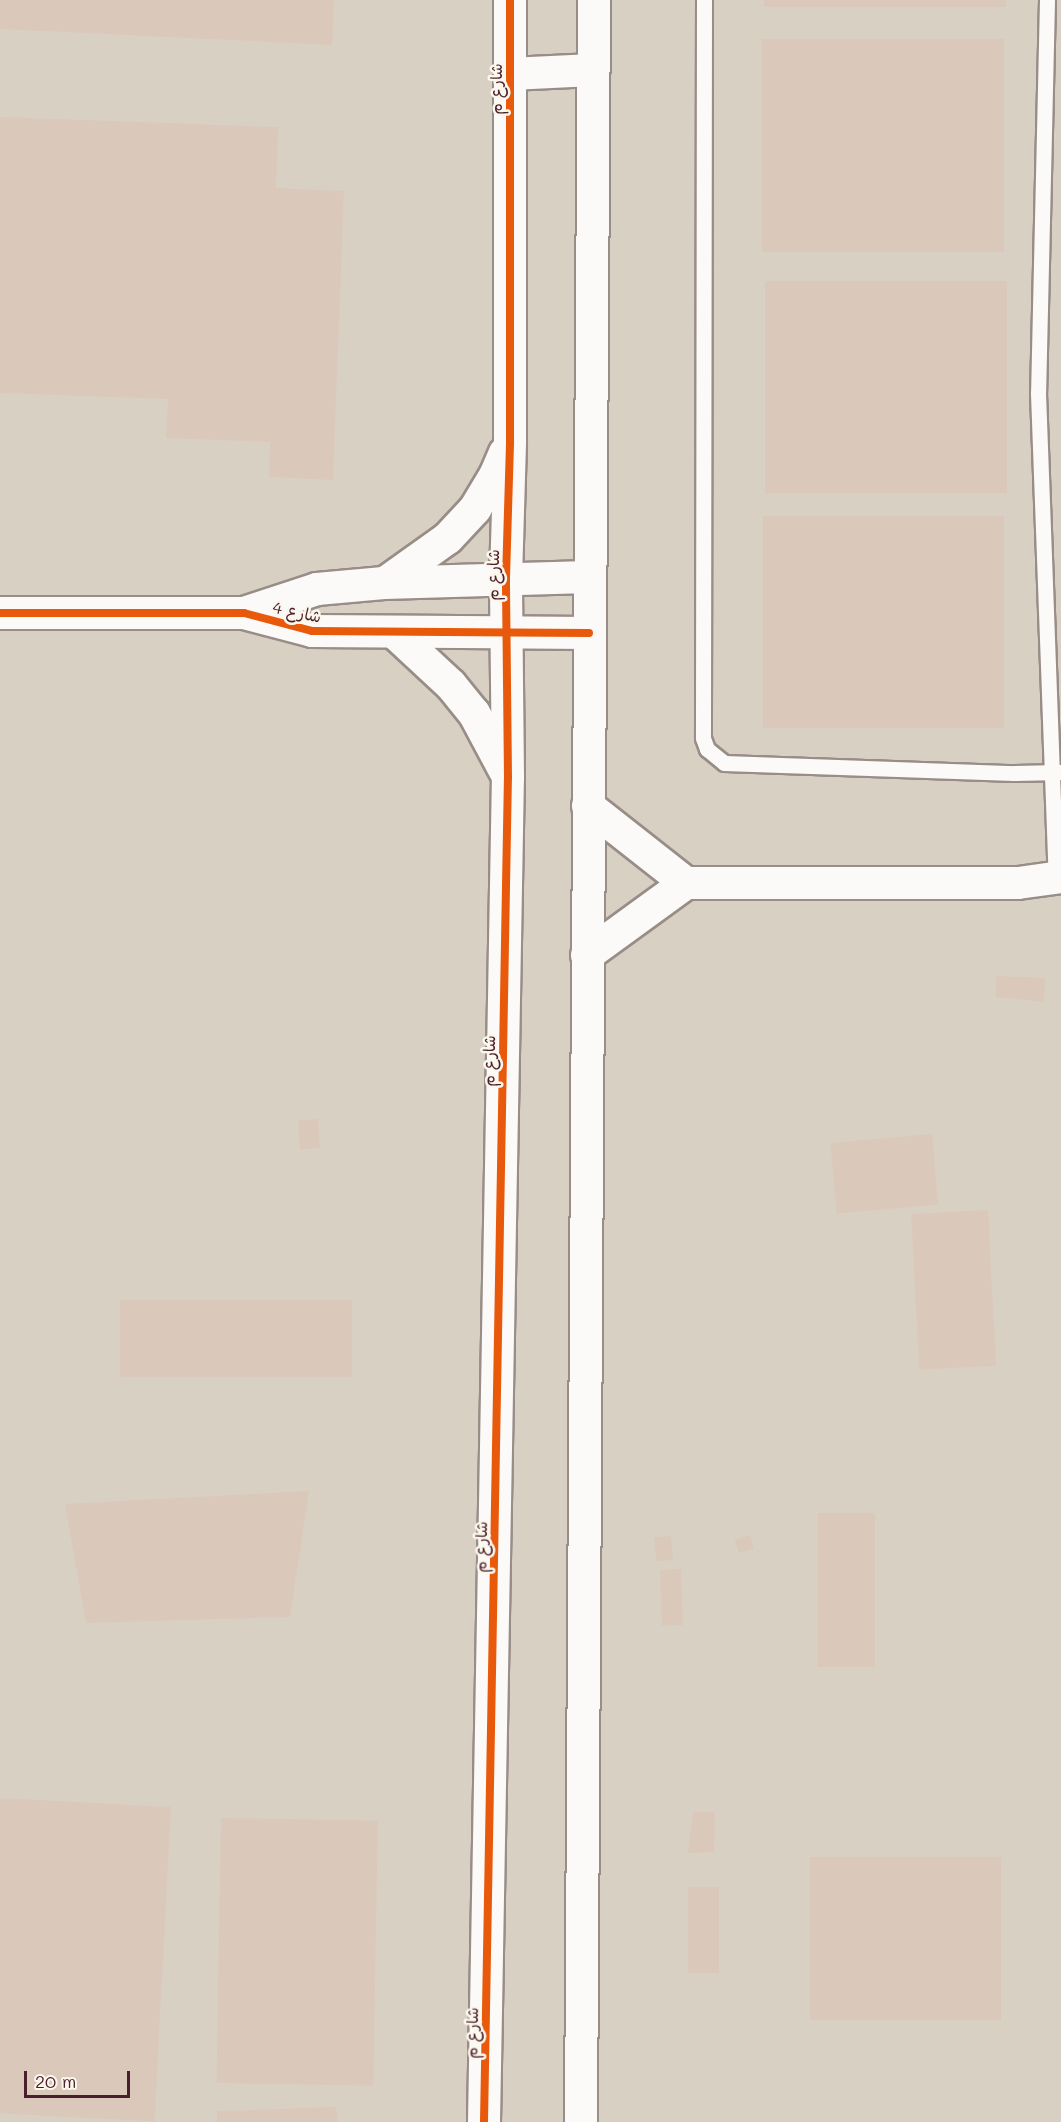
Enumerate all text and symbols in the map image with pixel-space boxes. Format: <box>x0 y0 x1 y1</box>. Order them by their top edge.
street label: شارع م <box>486 63 506 115</box>
street label: شارع م <box>483 549 503 601</box>
street label: شارع 4 <box>271 598 323 626</box>
street label: شارع م <box>479 1035 499 1087</box>
street label: شارع م <box>471 1521 491 1573</box>
street label: شارع م <box>462 2007 482 2059</box>
scale bar <box>27 2059 134 2097</box>
text: 20 m <box>35 2069 76 2093</box>

